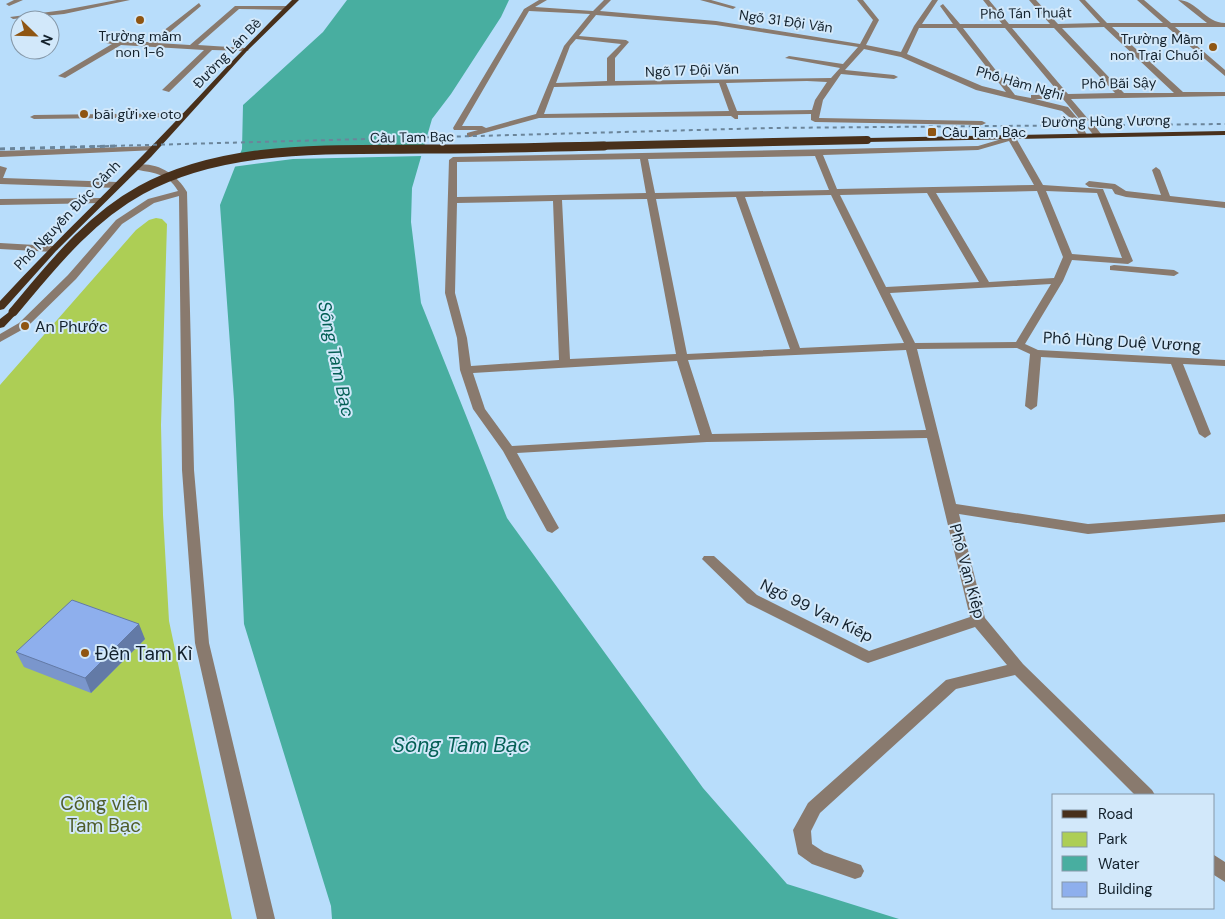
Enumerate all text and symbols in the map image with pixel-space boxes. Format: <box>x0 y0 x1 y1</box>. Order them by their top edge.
street label: Phố Tán Thuật <box>980 3 1072 23</box>
street label: Ngõ 31 Đội Văn <box>738 6 834 36</box>
north arrow <box>10 10 60 60</box>
marker: Trường mầm non 1-6 <box>134 14 146 26</box>
street label: Đường Lán Bè <box>189 14 265 92</box>
place label: Trường mầm non 1-6 <box>99 27 181 61</box>
place label: Trường Mầm non Trại Chuối <box>1110 30 1203 64</box>
text: N <box>37 32 57 48</box>
marker: Trường Mầm non Trại Chuối <box>1207 41 1219 53</box>
street label: Ngõ 17 Đội Văn <box>645 59 739 81</box>
street label: Phố Hàm Nghi <box>974 62 1066 104</box>
street label: Phố Bãi Sậy <box>1081 73 1157 93</box>
place label: bãi gửi xe oto <box>94 105 182 123</box>
marker: bãi gửi xe oto <box>78 108 90 120</box>
street label: Đường Hùng Vương <box>1041 111 1171 131</box>
place label: Cầu Tam Bạc <box>942 123 1026 141</box>
marker: Cầu Tam Bạc <box>926 126 938 138</box>
street label: Cầu Tam Bạc <box>370 127 454 147</box>
street label: Phố Nguyễn Đức Cảnh <box>10 156 124 274</box>
water label: Sông Tam Bạc <box>312 299 360 419</box>
place label: An Phước <box>35 316 108 337</box>
marker: An Phước <box>19 320 31 332</box>
street label: Phố Hùng Duệ Vương <box>1043 327 1201 356</box>
street label: Phố Vạn Kiếp <box>945 521 990 621</box>
street label: Ngõ 99 Vạn Kiếp <box>757 574 877 647</box>
place label: Đền Tam Kì <box>95 641 193 666</box>
marker: Đền Tam Kì <box>79 647 91 659</box>
water label: Sông Tam Bạc <box>392 731 530 759</box>
park label: Công viên Tam Bạc <box>60 791 148 838</box>
legend <box>1052 794 1215 909</box>
text: Road <box>1098 804 1133 824</box>
text: Park <box>1098 829 1128 849</box>
text: Water <box>1098 854 1140 874</box>
text: Building <box>1098 879 1153 899</box>

